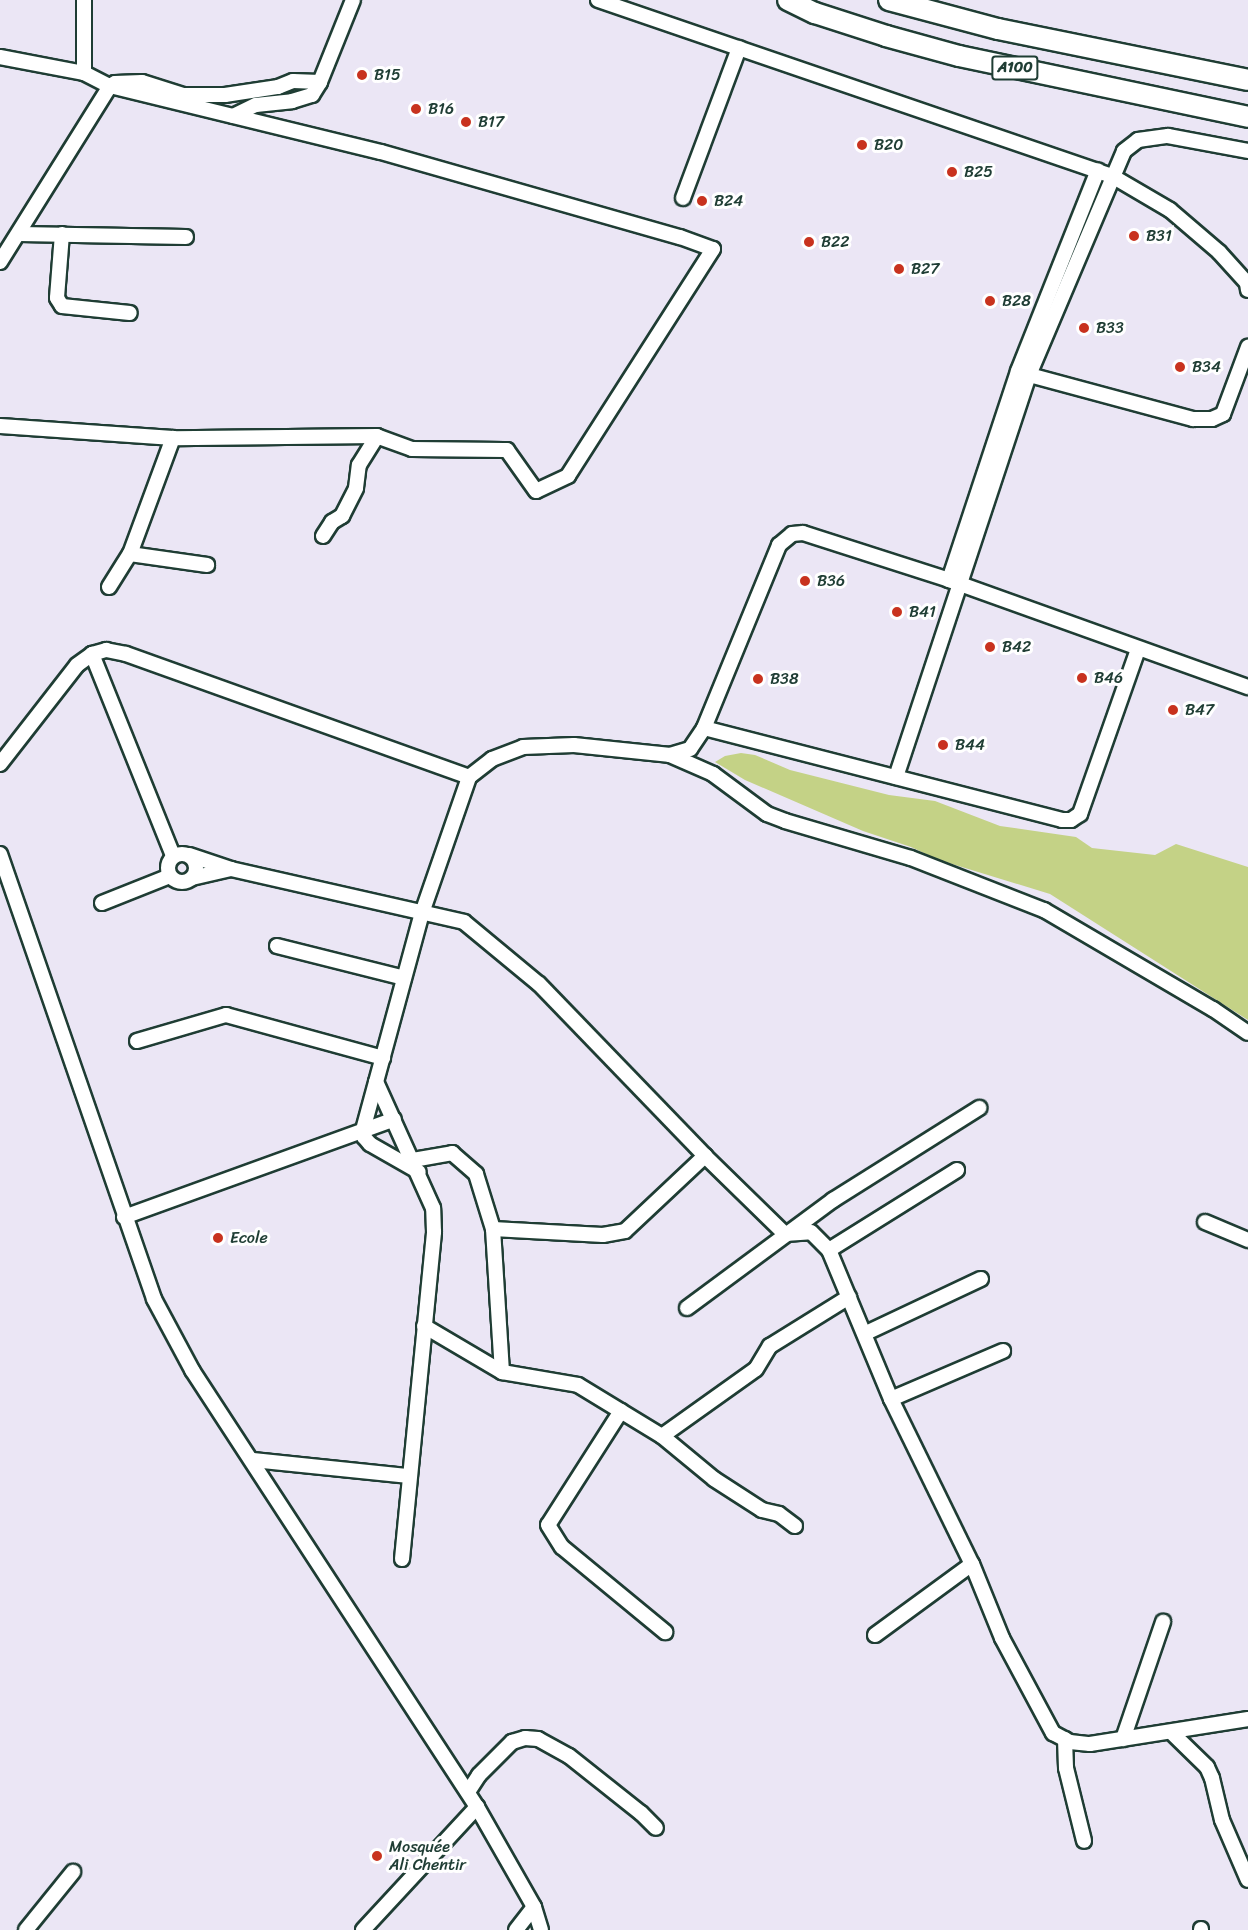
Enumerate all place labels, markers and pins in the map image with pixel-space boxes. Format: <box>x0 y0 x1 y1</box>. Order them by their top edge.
place label: B15 <box>374 65 401 85</box>
marker: B15 <box>355 68 369 82</box>
place label: B16 <box>428 99 454 119</box>
marker: B16 <box>409 102 423 116</box>
place label: B17 <box>478 112 504 132</box>
marker: B17 <box>459 115 473 129</box>
place label: B20 <box>874 135 903 155</box>
marker: B20 <box>855 138 869 152</box>
place label: B25 <box>964 162 993 182</box>
marker: B25 <box>945 165 959 179</box>
place label: B24 <box>714 191 743 211</box>
marker: B24 <box>695 194 709 208</box>
place label: B31 <box>1146 226 1172 246</box>
marker: B31 <box>1127 229 1141 243</box>
place label: B22 <box>821 232 850 252</box>
marker: B22 <box>802 235 816 249</box>
place label: B27 <box>911 259 939 279</box>
marker: B27 <box>892 262 906 276</box>
place label: B28 <box>1002 291 1031 311</box>
marker: B28 <box>983 294 997 308</box>
place label: B33 <box>1096 318 1124 338</box>
marker: B33 <box>1077 321 1091 335</box>
place label: B34 <box>1192 357 1221 377</box>
marker: B34 <box>1173 360 1187 374</box>
place label: B36 <box>817 571 845 591</box>
marker: B36 <box>798 574 812 588</box>
place label: B41 <box>909 602 936 622</box>
marker: B41 <box>890 605 904 619</box>
place label: B42 <box>1002 637 1031 657</box>
marker: B42 <box>983 640 997 654</box>
place label: B46 <box>1094 668 1123 688</box>
place label: B38 <box>770 669 799 689</box>
marker: B46 <box>1075 671 1089 685</box>
marker: B38 <box>751 672 765 686</box>
place label: B47 <box>1185 700 1214 720</box>
marker: B47 <box>1166 703 1180 717</box>
place label: B44 <box>955 735 985 755</box>
marker: B44 <box>936 738 950 752</box>
place label: Ecole <box>230 1228 268 1248</box>
marker: Ecole <box>211 1231 225 1245</box>
place label: Mosquée Ali Chentir <box>389 1837 465 1875</box>
marker: Mosquée Ali Chentir <box>370 1849 384 1863</box>

